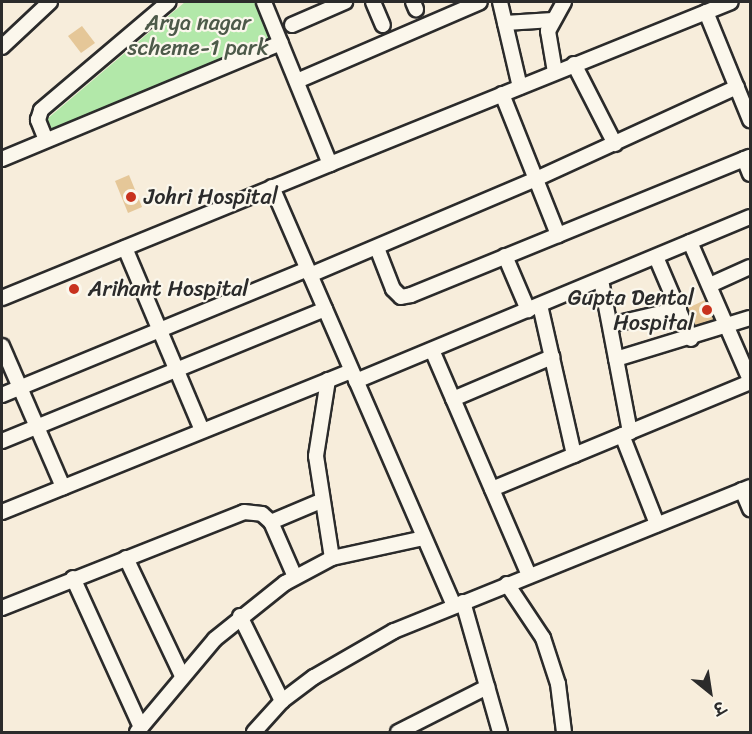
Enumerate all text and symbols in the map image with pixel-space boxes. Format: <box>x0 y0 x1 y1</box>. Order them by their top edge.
park label: Arya nagar scheme-1 park <box>128 9 268 60</box>
place label: Johri Hospital <box>144 184 279 210</box>
marker: Johri Hospital <box>122 188 140 206</box>
place label: Arihant Hospital <box>88 276 248 302</box>
marker: Arihant Hospital <box>65 280 83 298</box>
place label: Gupta Dental Hospital <box>567 284 694 336</box>
marker: Gupta Dental Hospital <box>698 301 716 319</box>
north arrow <box>680 662 740 722</box>
text: उ <box>707 693 731 723</box>

